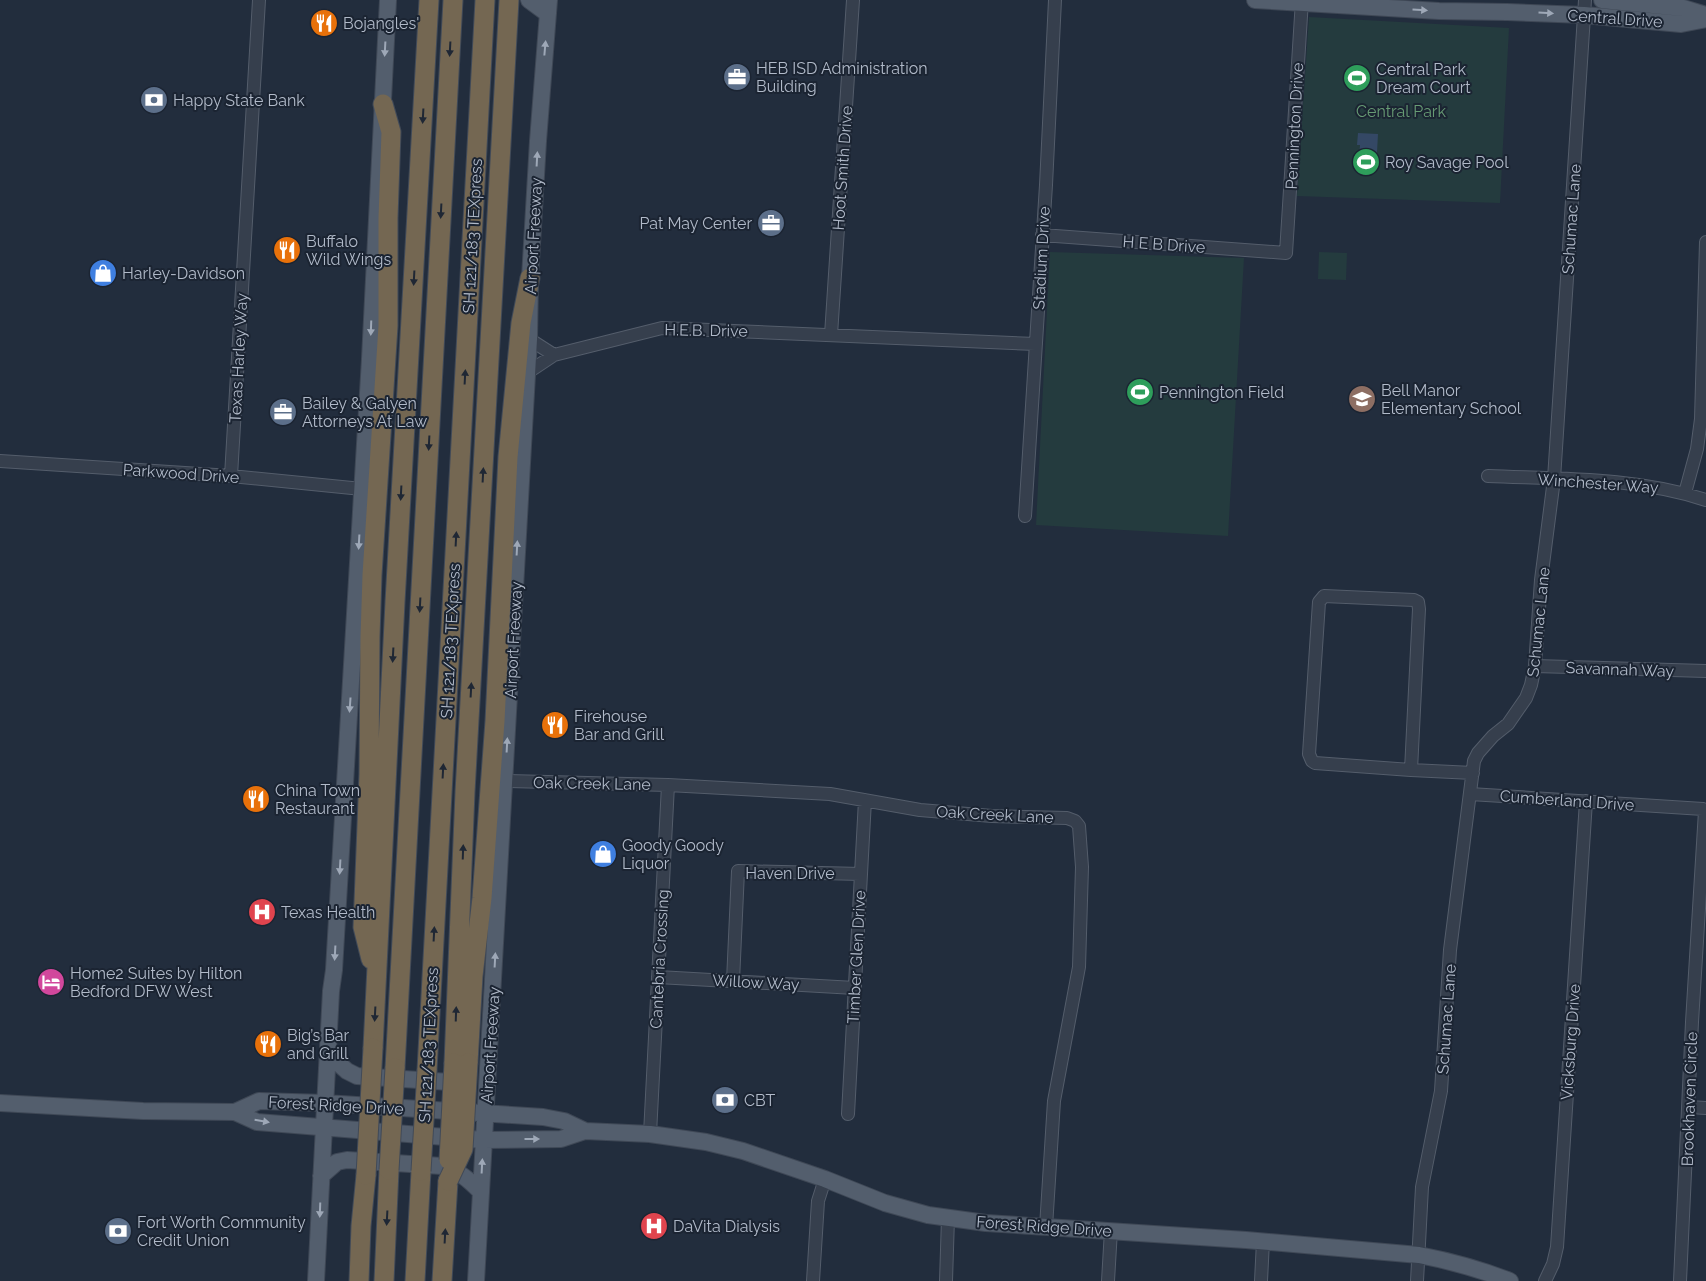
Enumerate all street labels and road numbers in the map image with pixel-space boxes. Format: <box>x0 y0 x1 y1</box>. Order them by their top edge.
street label: Central Drive <box>1567 6 1663 31</box>
street label: Pennington Drive <box>1282 62 1307 190</box>
street label: Hoot Smith Drive <box>829 105 856 231</box>
street label: SH 121/183 TEXpress <box>459 158 486 314</box>
street label: Schumac Lane <box>1558 163 1585 275</box>
street label: Airport Freeway <box>521 177 546 295</box>
street label: Stadium Drive <box>1029 206 1054 310</box>
street label: H E B Drive <box>1122 232 1206 257</box>
street label: Texas Harley Way <box>226 292 251 423</box>
street label: H.E.B. Drive <box>664 320 748 341</box>
street label: Parkwood Drive <box>122 460 240 487</box>
street label: Winchester Way <box>1537 470 1659 497</box>
street label: SH 121/183 TEXpress <box>437 563 464 719</box>
street label: Schumac Lane <box>1523 566 1554 678</box>
street label: Airport Freeway <box>501 581 526 699</box>
street label: Savannah Way <box>1565 658 1675 681</box>
street label: Oak Creek Lane <box>533 773 651 794</box>
street label: Cumberland Drive <box>1499 786 1635 815</box>
street label: Oak Creek Lane <box>936 802 1054 827</box>
street label: Haven Drive <box>745 864 835 883</box>
street label: Cantebria Crossing <box>646 889 673 1029</box>
street label: Timber Glen Drive <box>844 890 869 1024</box>
street label: Schumac Lane <box>1433 963 1460 1075</box>
street label: SH 121/183 TEXpress <box>415 967 442 1123</box>
street label: Willow Way <box>712 971 800 994</box>
street label: Vicksburg Drive <box>1557 983 1584 1101</box>
street label: Airport Freeway <box>477 986 504 1104</box>
street label: Brookhaven Circle <box>1678 1031 1701 1167</box>
street label: Forest Ridge Drive <box>268 1092 404 1119</box>
street label: Forest Ridge Drive <box>976 1212 1112 1241</box>

